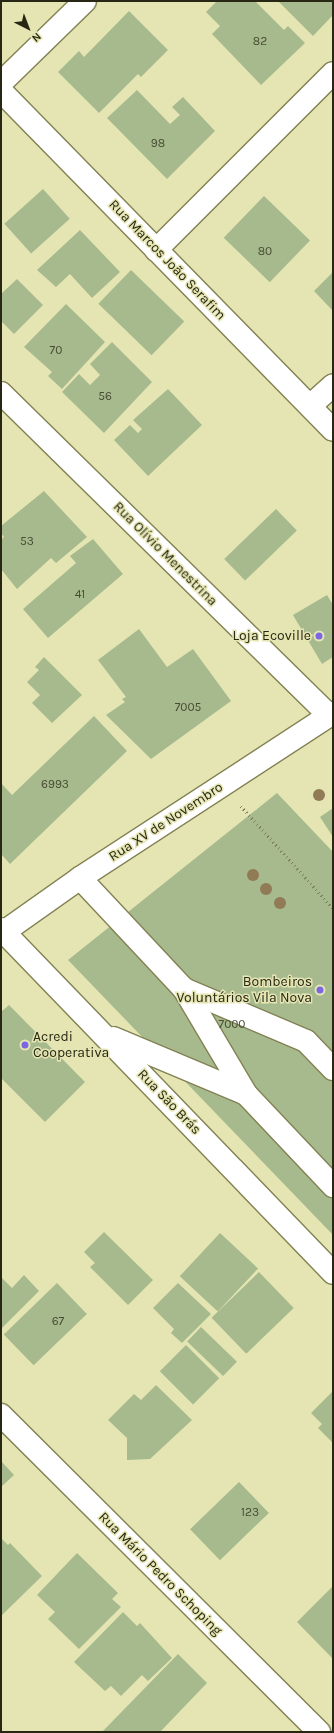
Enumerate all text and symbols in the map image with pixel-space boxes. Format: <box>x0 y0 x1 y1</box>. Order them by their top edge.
north arrow <box>8 8 48 48</box>
text: N <box>29 30 44 45</box>
house number: 82 <box>253 35 267 49</box>
house number: 98 <box>151 137 165 151</box>
street label: Rua Marcos João Serafim <box>105 196 229 324</box>
house number: 80 <box>258 245 272 259</box>
house number: 70 <box>50 344 62 358</box>
house number: 56 <box>98 390 112 404</box>
street label: Rua Olívio Menestrina <box>110 499 220 609</box>
house number: 53 <box>20 535 34 549</box>
house number: 41 <box>75 588 85 602</box>
place label: Loja Ecoville <box>232 628 311 644</box>
marker: Loja Ecoville <box>314 631 324 641</box>
house number: 7005 <box>175 701 201 715</box>
house number: 6993 <box>41 778 69 792</box>
street label: Rua XV de Novembro <box>106 779 226 865</box>
place label: Bombeiros Voluntários Vila Nova <box>177 974 312 1006</box>
marker: Bombeiros Voluntários Vila Nova <box>315 985 325 995</box>
house number: 7000 <box>219 1018 245 1032</box>
place label: Acredi Cooperativa <box>33 1029 109 1062</box>
marker: Acredi Cooperativa <box>20 1040 30 1050</box>
street label: Rua São Brás <box>134 1066 204 1138</box>
house number: 67 <box>52 1315 64 1329</box>
house number: 123 <box>241 1506 259 1520</box>
street label: Rua Mário Pedro Schoping <box>95 1509 225 1639</box>

